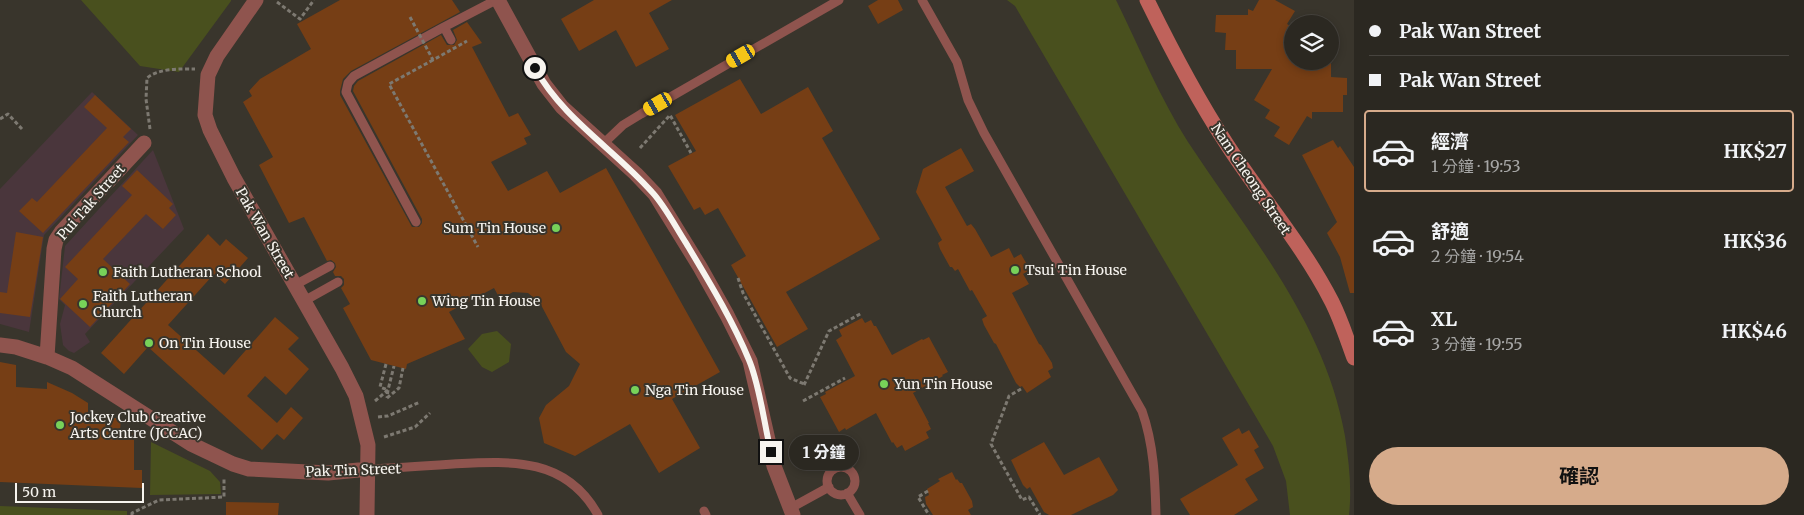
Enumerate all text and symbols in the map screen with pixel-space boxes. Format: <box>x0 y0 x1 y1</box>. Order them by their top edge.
map controls <box>1284 15 1339 70</box>
button: layers <box>1284 15 1339 70</box>
text: Pak Wan Street <box>1399 19 1541 43</box>
car <box>724 42 757 70</box>
route start <box>524 57 546 79</box>
text: Pak Wan Street <box>1399 68 1541 92</box>
car <box>641 90 674 118</box>
street label: Nam Cheong Street <box>1207 120 1295 239</box>
icon: car <box>1371 129 1416 174</box>
text: 經濟 <box>1431 129 1469 153</box>
text: HK$27 <box>1723 139 1787 163</box>
text: 1 分鐘 · 19:53 <box>1431 156 1521 176</box>
street label: Pui Tak Street <box>53 160 129 244</box>
street label: Pak Wan Street <box>232 184 299 282</box>
place label: Sum Tin House <box>443 219 546 237</box>
icon: car <box>1371 219 1416 264</box>
text: 舒適 <box>1431 219 1469 243</box>
marker: Sum Tin House <box>550 222 562 234</box>
text: HK$36 <box>1723 229 1787 253</box>
text: 2 分鐘 · 19:54 <box>1431 246 1524 266</box>
place label: Tsui Tin House <box>1025 261 1127 279</box>
place label: Faith Lutheran School <box>113 263 262 281</box>
marker: Tsui Tin House <box>1009 264 1021 276</box>
marker: Faith Lutheran School <box>97 266 109 278</box>
place label: Faith Lutheran Church <box>93 287 193 321</box>
place label: Wing Tin House <box>431 292 540 310</box>
marker: Wing Tin House <box>416 295 428 307</box>
marker: Faith Lutheran Church <box>77 298 89 310</box>
text: XL <box>1431 307 1457 331</box>
icon: car <box>1371 309 1416 354</box>
text: HK$46 <box>1721 319 1787 343</box>
place label: On Tin House <box>159 334 251 352</box>
text: 3 分鐘 · 19:55 <box>1431 334 1523 354</box>
marker: On Tin House <box>143 337 155 349</box>
place label: Yun Tin House <box>893 375 993 393</box>
marker: Yun Tin House <box>878 378 890 390</box>
place label: Nga Tin House <box>645 381 744 399</box>
marker: Nga Tin House <box>629 384 641 396</box>
place label: Jockey Club Creative Arts Centre (JCCAC) <box>69 408 206 442</box>
marker: Jockey Club Creative Arts Centre (JCCAC) <box>54 419 66 431</box>
callout: 1 分鐘 <box>788 434 858 470</box>
route end <box>760 441 782 463</box>
text: 1 分鐘 <box>802 442 846 462</box>
button: 確認 <box>1369 447 1789 505</box>
street label: Pak Tin Street <box>305 459 402 481</box>
scale bar <box>15 480 144 503</box>
text: 50 m <box>22 483 56 501</box>

